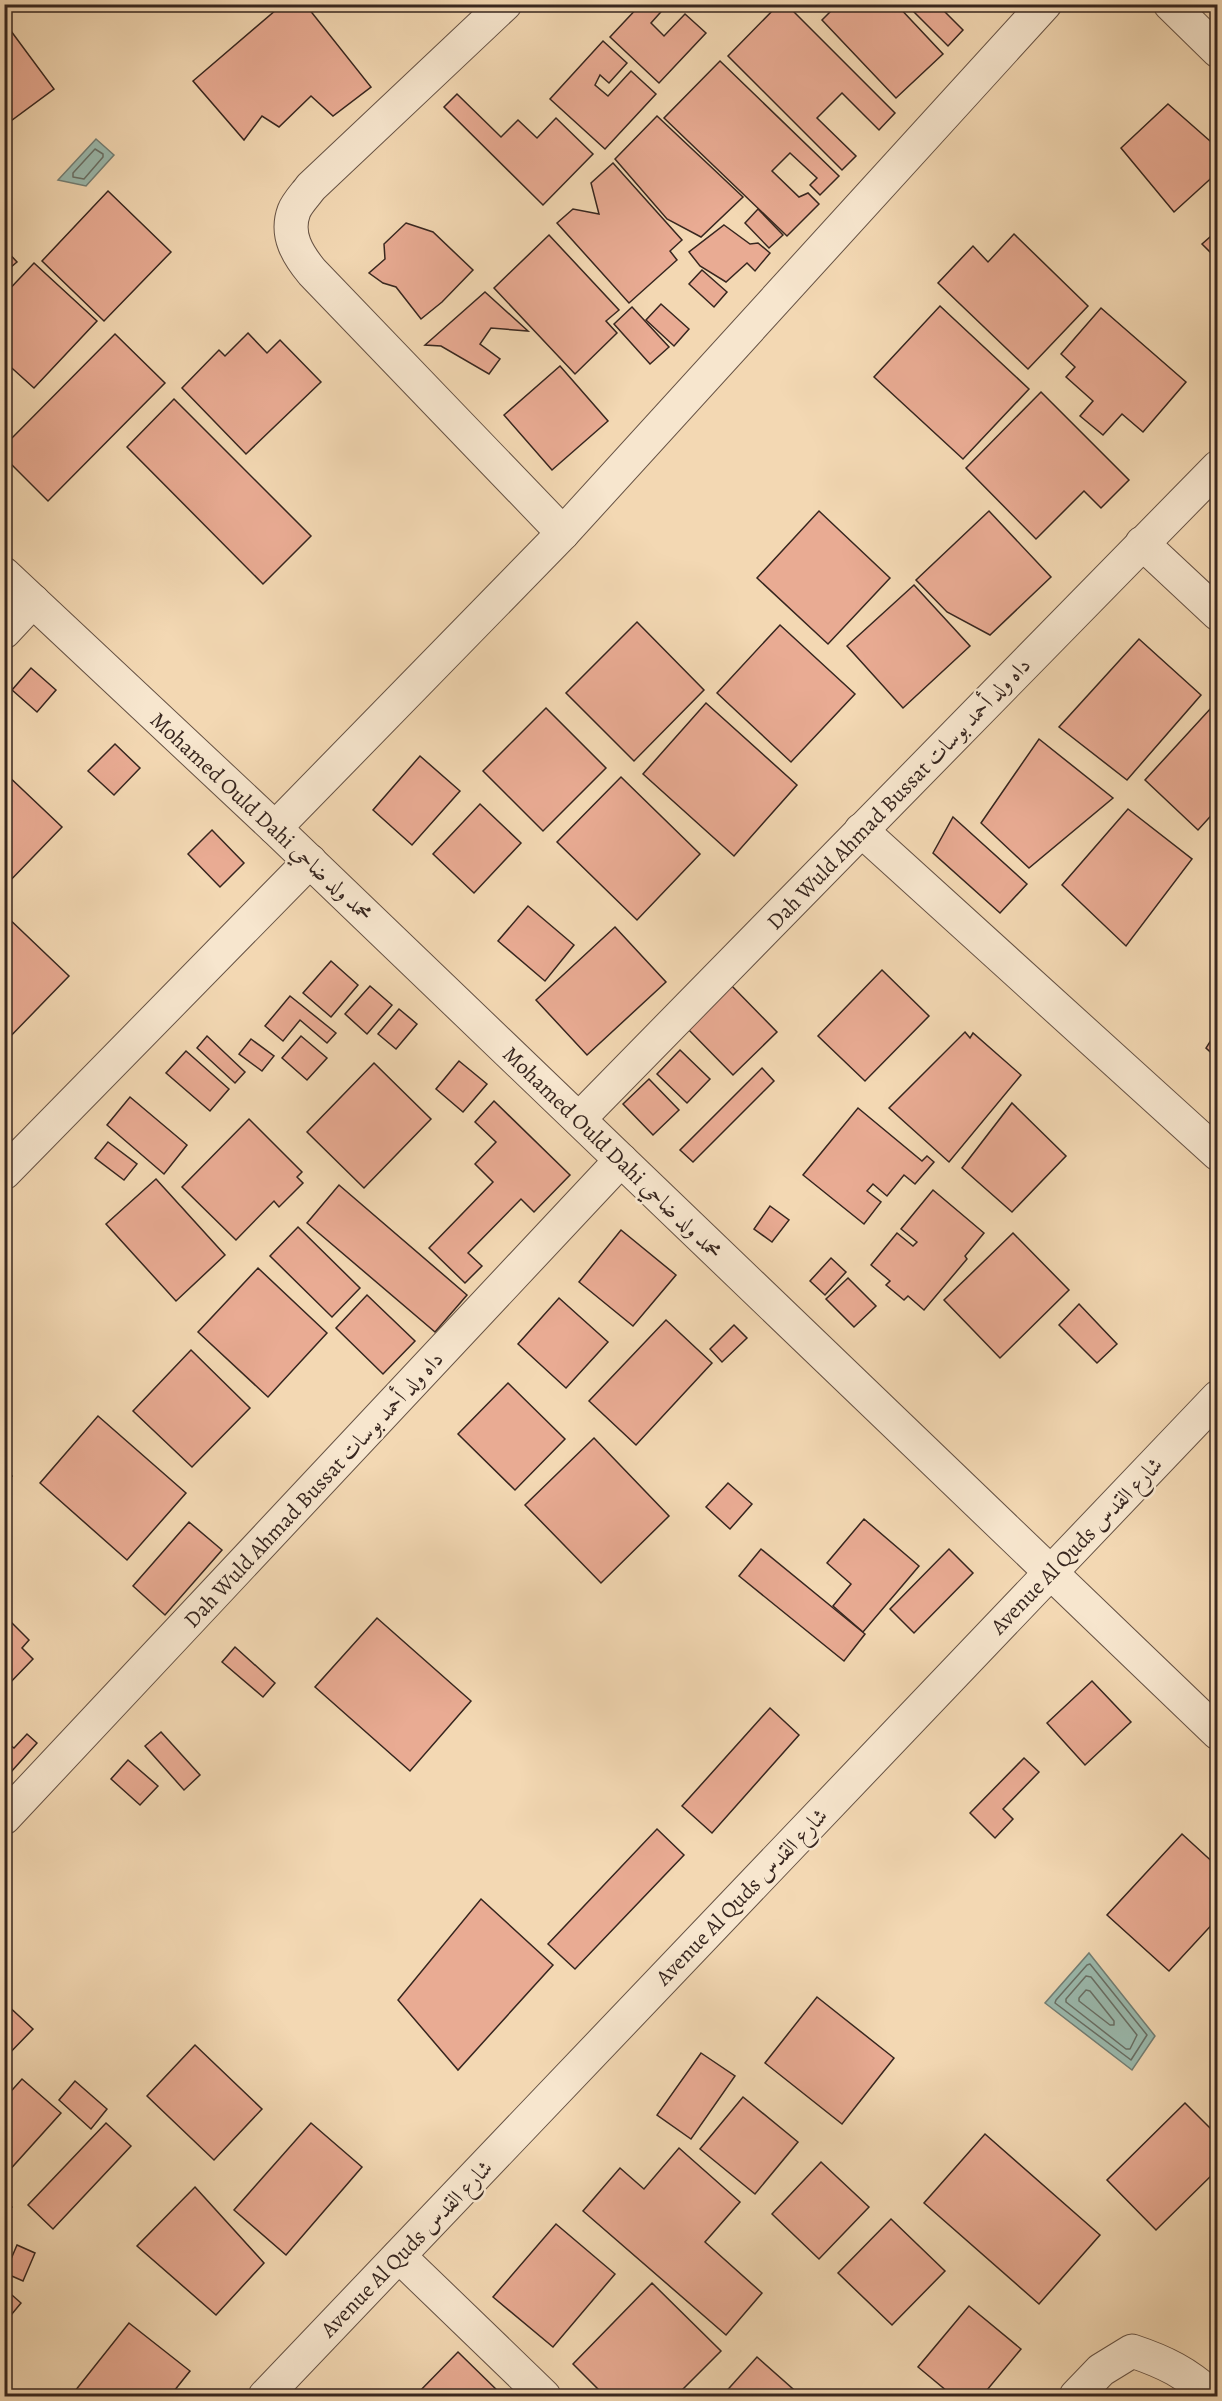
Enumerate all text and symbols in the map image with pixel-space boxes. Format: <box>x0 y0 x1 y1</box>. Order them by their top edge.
street label: Dah Wuld Ahmad Bussat داه ولد أحمد بوسات <box>759 650 1037 937</box>
street label: Mohamed Ould Dahi محمد ولد ضاحي <box>141 705 379 930</box>
street label: Mohamed Ould Dahi محمد ولد ضاحي <box>494 1040 729 1268</box>
street label: Dah Wuld Ahmad Bussat داه ولد أحمد بوسات <box>177 1344 450 1635</box>
street label: Avenue Al Quds شارع القدس <box>983 1450 1172 1644</box>
street label: Avenue Al Quds شارع القدس <box>648 1801 837 1995</box>
street label: Avenue Al Quds شارع القدس <box>313 2153 502 2347</box>

